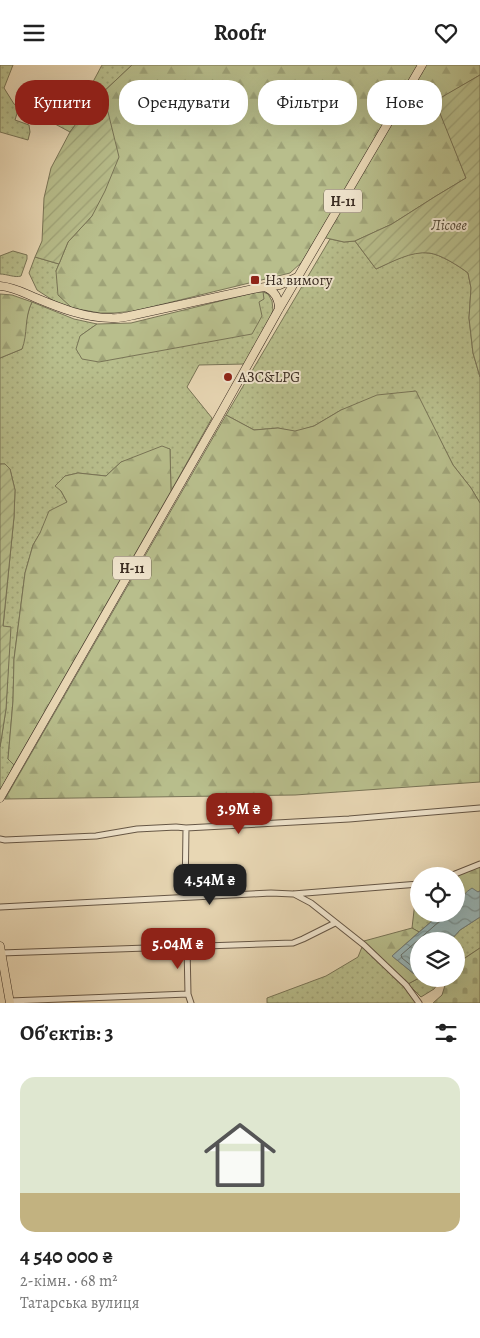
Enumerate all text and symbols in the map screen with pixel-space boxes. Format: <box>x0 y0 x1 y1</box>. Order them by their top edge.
text: Roofr <box>214 18 266 48</box>
icon: menu <box>20 19 48 47</box>
icon: heart <box>432 19 460 47</box>
chip: Купити <box>15 80 109 125</box>
chip: Орендувати <box>119 80 248 125</box>
chip: Фільтри <box>258 80 357 125</box>
chip: Нове <box>367 80 442 125</box>
road number: Н-11 <box>324 189 362 213</box>
park label: Лісове <box>430 215 468 235</box>
place label: На вимогу <box>265 270 333 290</box>
marker: На вимогу <box>249 274 261 286</box>
place label: АЗС&LPG <box>237 367 300 387</box>
marker: АЗС&LPG <box>222 371 234 383</box>
road number: Н-11 <box>113 557 151 579</box>
pin: 3.9M ₴ <box>198 793 280 835</box>
text: 3.9M ₴ <box>217 798 261 820</box>
pin: 4.54M ₴ <box>164 863 256 906</box>
map controls <box>410 867 465 987</box>
button: locate <box>410 867 465 922</box>
text: 4.54M ₴ <box>184 869 236 891</box>
pin: 5.04M ₴ <box>132 927 224 970</box>
button: layers <box>410 932 465 987</box>
text: 5.04M ₴ <box>152 933 204 955</box>
text: Об’єктів: 3 <box>20 1019 114 1047</box>
icon: filters <box>432 1019 460 1047</box>
icon: home <box>195 1110 285 1200</box>
text: 4 540 000 ₴ <box>20 1242 113 1270</box>
text: 2-кімн. · 68 m² <box>20 1270 118 1292</box>
text: Татарська вулиця <box>20 1292 139 1314</box>

